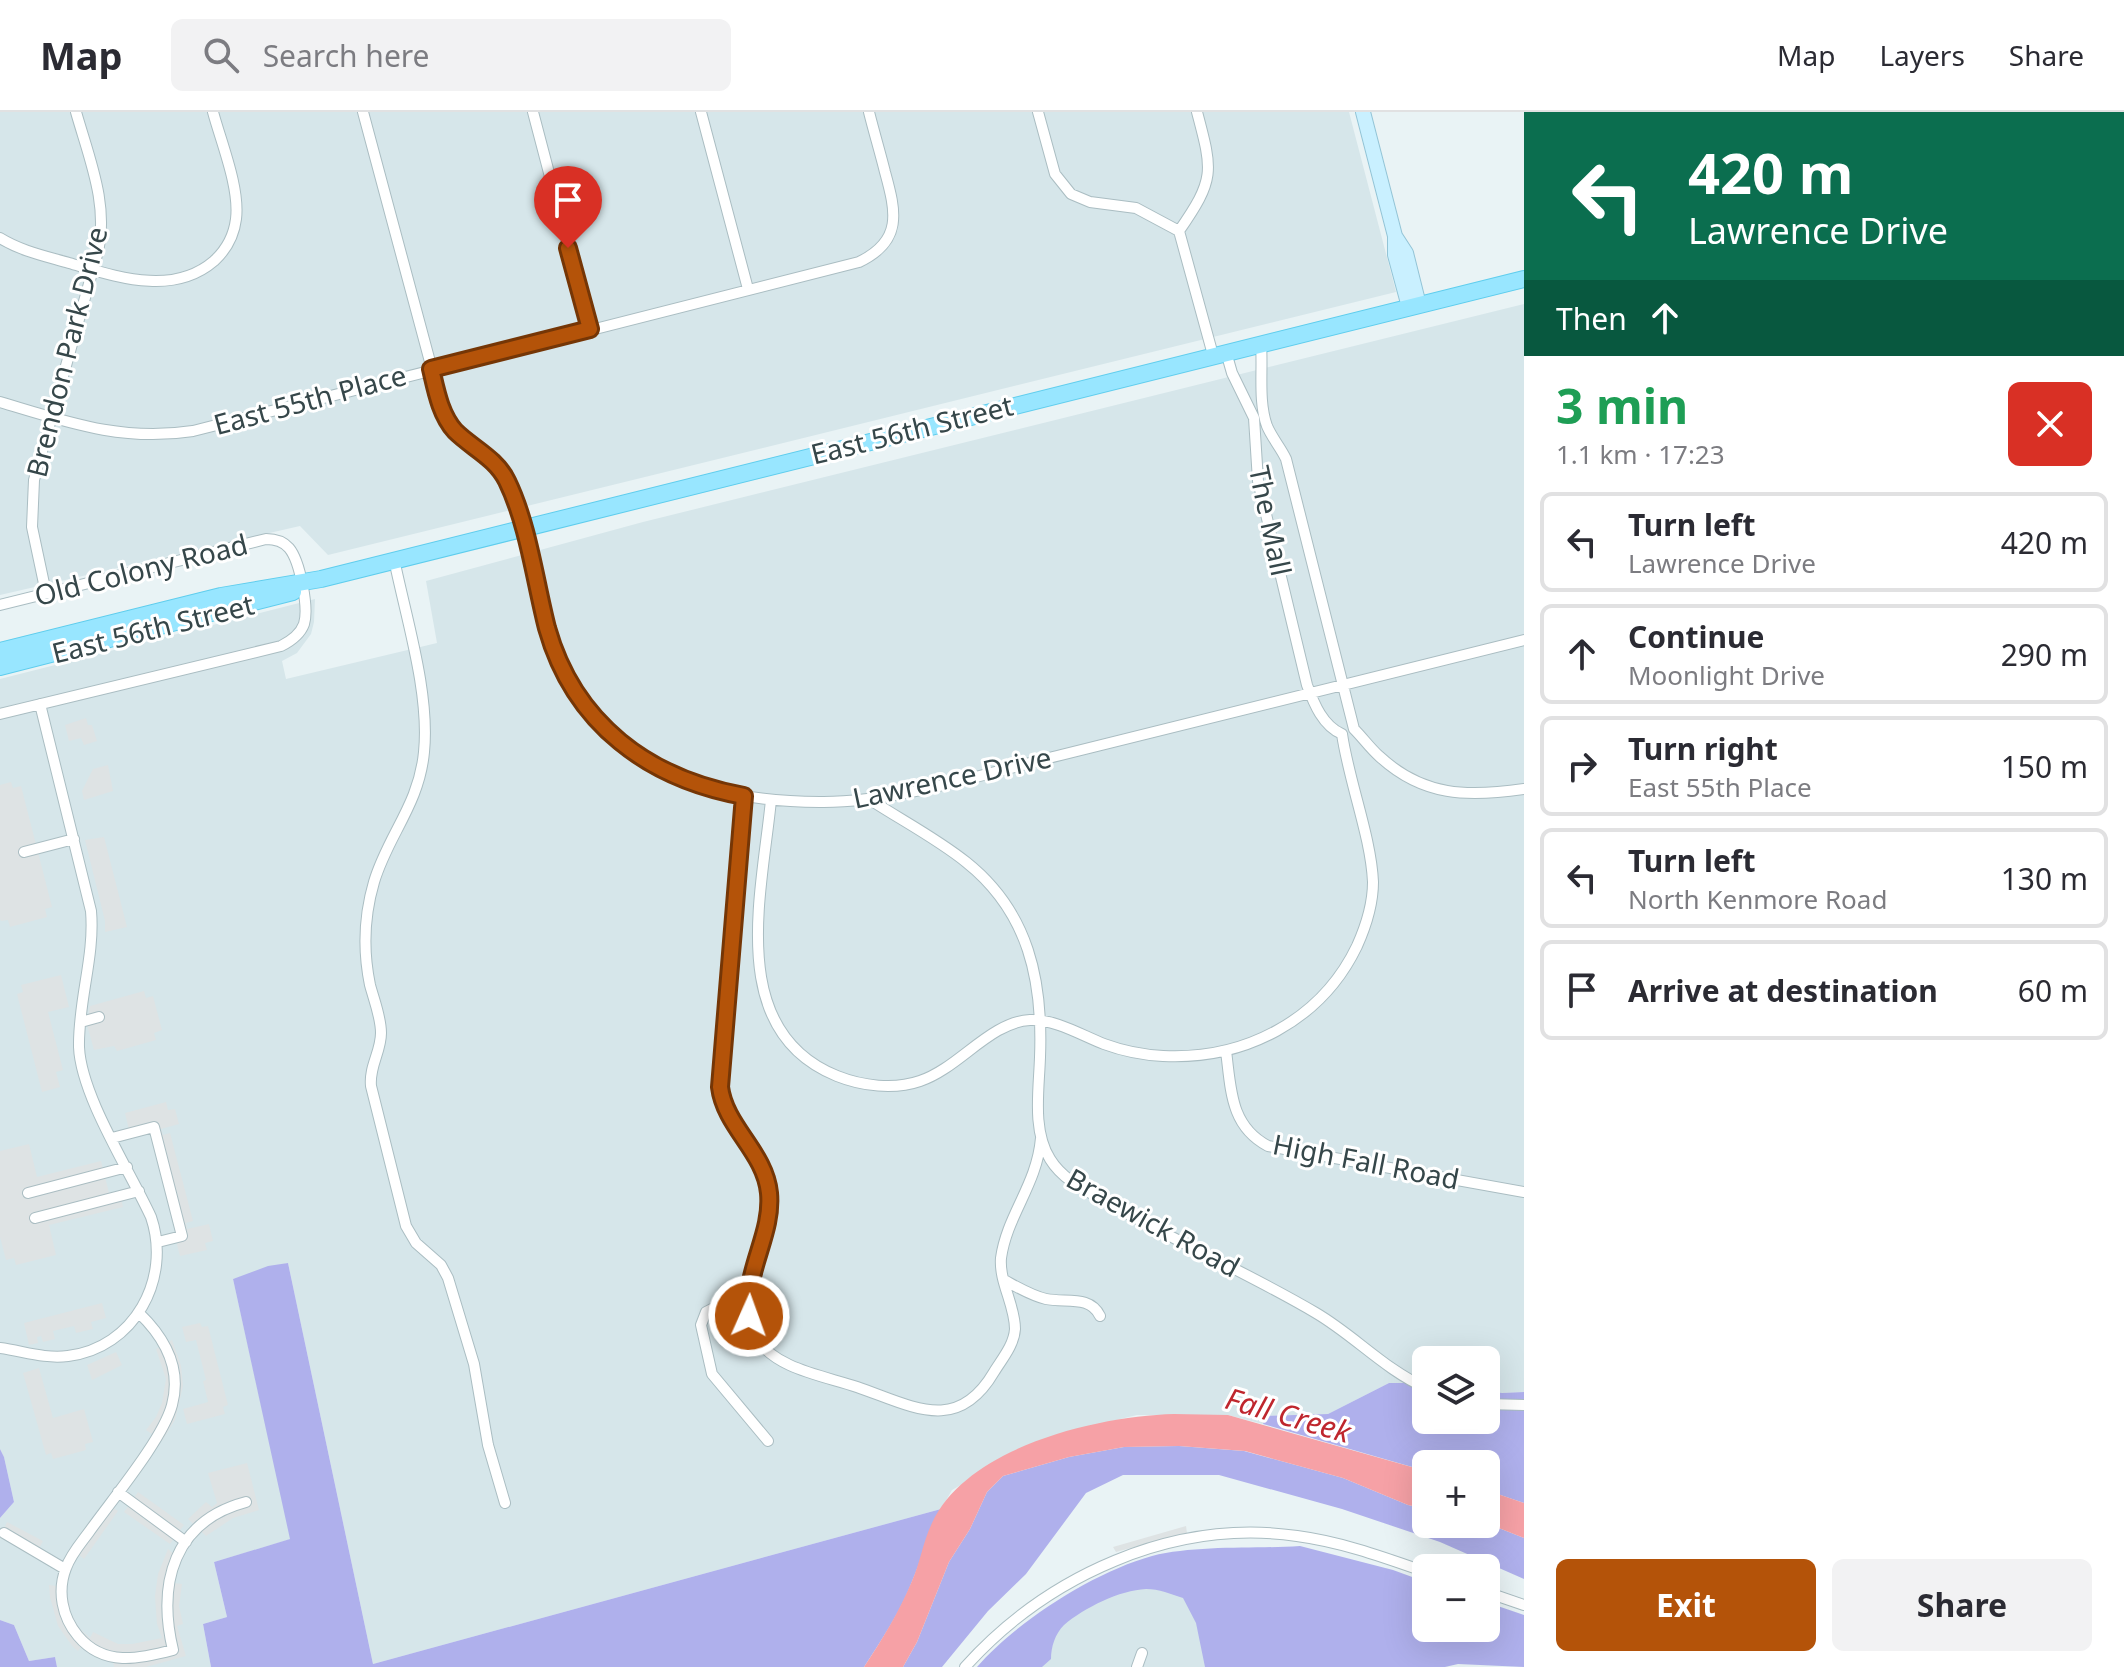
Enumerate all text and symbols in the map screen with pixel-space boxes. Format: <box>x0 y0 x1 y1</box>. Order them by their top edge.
search box <box>171 19 731 91</box>
text: Map <box>40 29 123 81</box>
icon: search <box>199 33 243 77</box>
text: Search here <box>263 35 430 76</box>
text: Map <box>1777 36 1835 74</box>
text: Layers <box>1879 36 1965 74</box>
text: Share <box>2009 36 2084 74</box>
text: 420 m <box>1688 134 1853 210</box>
icon: left <box>1556 144 1660 248</box>
pin <box>534 166 602 248</box>
icon: arrive <box>546 178 590 222</box>
text: Lawrence Drive <box>1688 206 1948 255</box>
street label: Brendon Park Drive <box>17 223 116 481</box>
icon: ahead <box>1643 296 1687 340</box>
text: Then <box>1556 298 1627 339</box>
street label: East 55th Place <box>209 355 410 443</box>
text: 3 min <box>1556 373 1688 438</box>
button: close <box>2008 382 2092 466</box>
street label: East 56th Street <box>807 386 1017 473</box>
text: 1.1 km · 17:23 <box>1556 436 1725 472</box>
street label: The Mall <box>1241 462 1301 579</box>
text: Turn left <box>1628 504 1756 545</box>
icon: left <box>1560 520 1604 564</box>
text: 420 m <box>2001 522 2088 563</box>
street label: Old Colony Road <box>30 524 251 614</box>
text: Lawrence Drive <box>1628 545 1816 581</box>
street label: East 56th Street <box>48 585 258 672</box>
text: Continue <box>1628 616 1764 657</box>
icon: ahead <box>1560 632 1604 676</box>
text: 290 m <box>2001 634 2088 675</box>
text: Moonlight Drive <box>1628 657 1825 693</box>
text: Turn right <box>1628 728 1778 769</box>
street label: Lawrence Drive <box>849 737 1055 817</box>
icon: right <box>1560 744 1604 788</box>
text: 150 m <box>2001 746 2088 787</box>
text: East 55th Place <box>1628 769 1812 805</box>
text: Turn left <box>1628 840 1756 881</box>
icon: left <box>1560 856 1604 900</box>
text: 130 m <box>2001 858 2088 899</box>
text: North Kenmore Road <box>1628 881 1887 917</box>
icon: arrive <box>1560 968 1604 1012</box>
text: Arrive at destination <box>1628 970 1938 1011</box>
text: 60 m <box>2018 970 2088 1011</box>
street label: High Fall Road <box>1270 1124 1463 1198</box>
street label: Braewick Road <box>1060 1159 1247 1285</box>
position arrow <box>707 1274 791 1358</box>
map controls <box>1412 1346 1500 1642</box>
button: layers <box>1412 1346 1500 1434</box>
water label: Fall Creek <box>1221 1377 1357 1452</box>
button: + <box>1412 1450 1500 1538</box>
button: − <box>1412 1554 1500 1642</box>
button: Exit <box>1556 1559 1816 1651</box>
button: Share <box>1832 1559 2092 1651</box>

